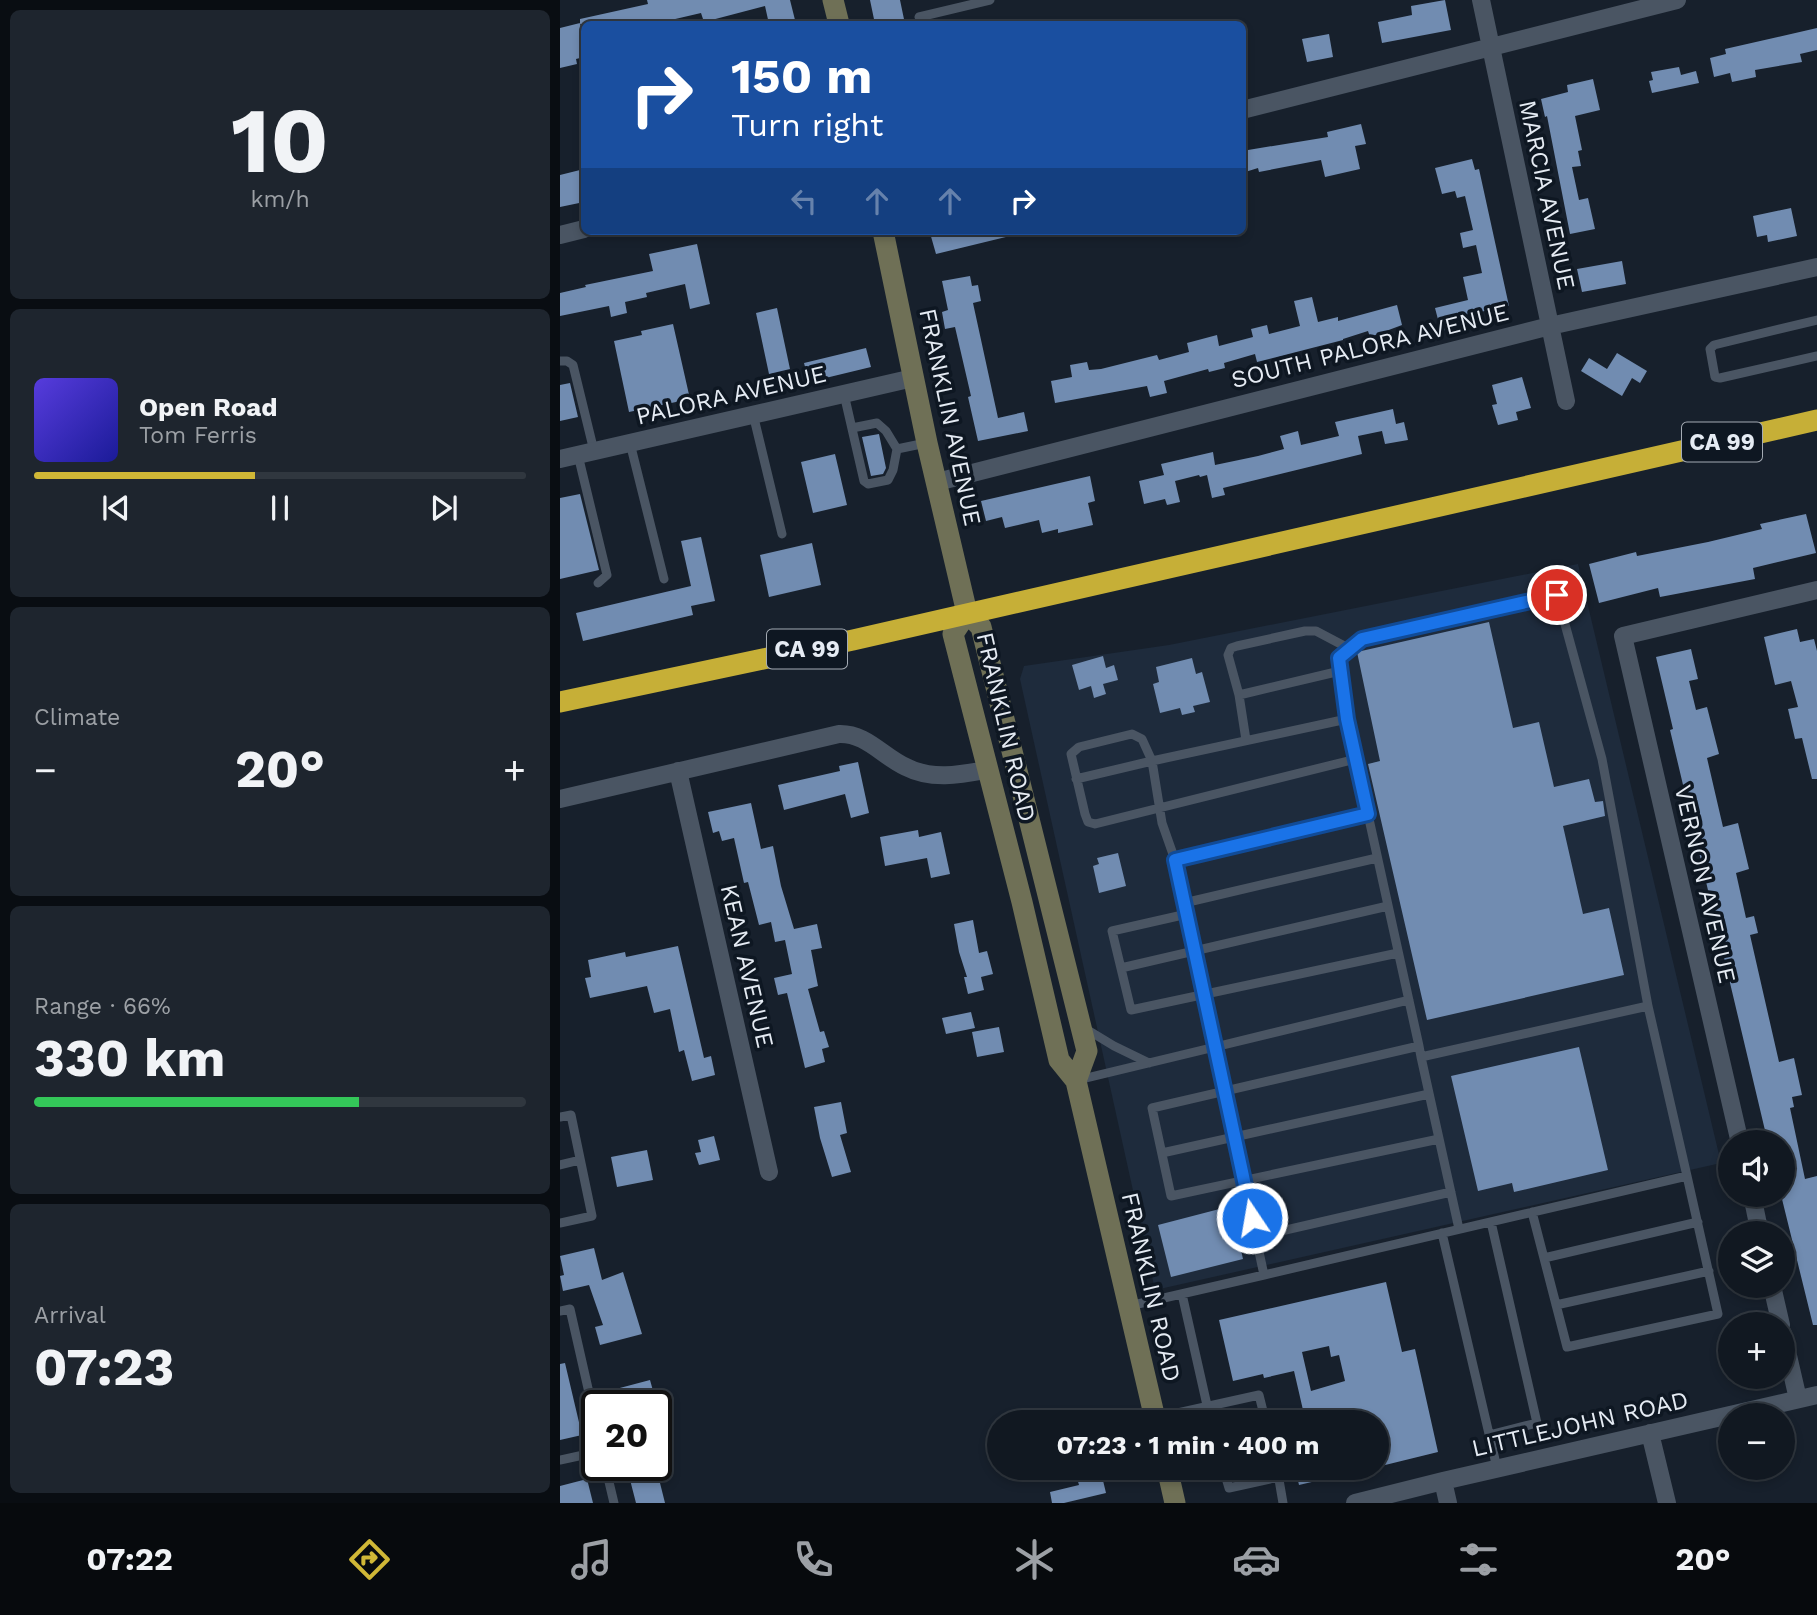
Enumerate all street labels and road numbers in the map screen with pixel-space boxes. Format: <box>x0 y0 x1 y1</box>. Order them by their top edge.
street label: MARCIA AVENUE <box>1513 98 1581 292</box>
street label: SOUTH PALORA AVENUE <box>1228 298 1512 394</box>
street label: FRANKLIN AVENUE <box>913 306 987 528</box>
street label: PALORA AVENUE <box>633 360 829 430</box>
road number: CA 99 <box>1682 422 1762 462</box>
road number: CA 99 <box>767 629 847 668</box>
street label: FRANKLIN ROAD <box>971 630 1041 824</box>
street label: VERNON AVENUE <box>1669 782 1741 986</box>
street label: KEAN AVENUE <box>715 882 779 1050</box>
street label: FRANKLIN ROAD <box>1116 1190 1186 1384</box>
street label: LITTLEJOHN ROAD <box>1469 1385 1691 1463</box>

